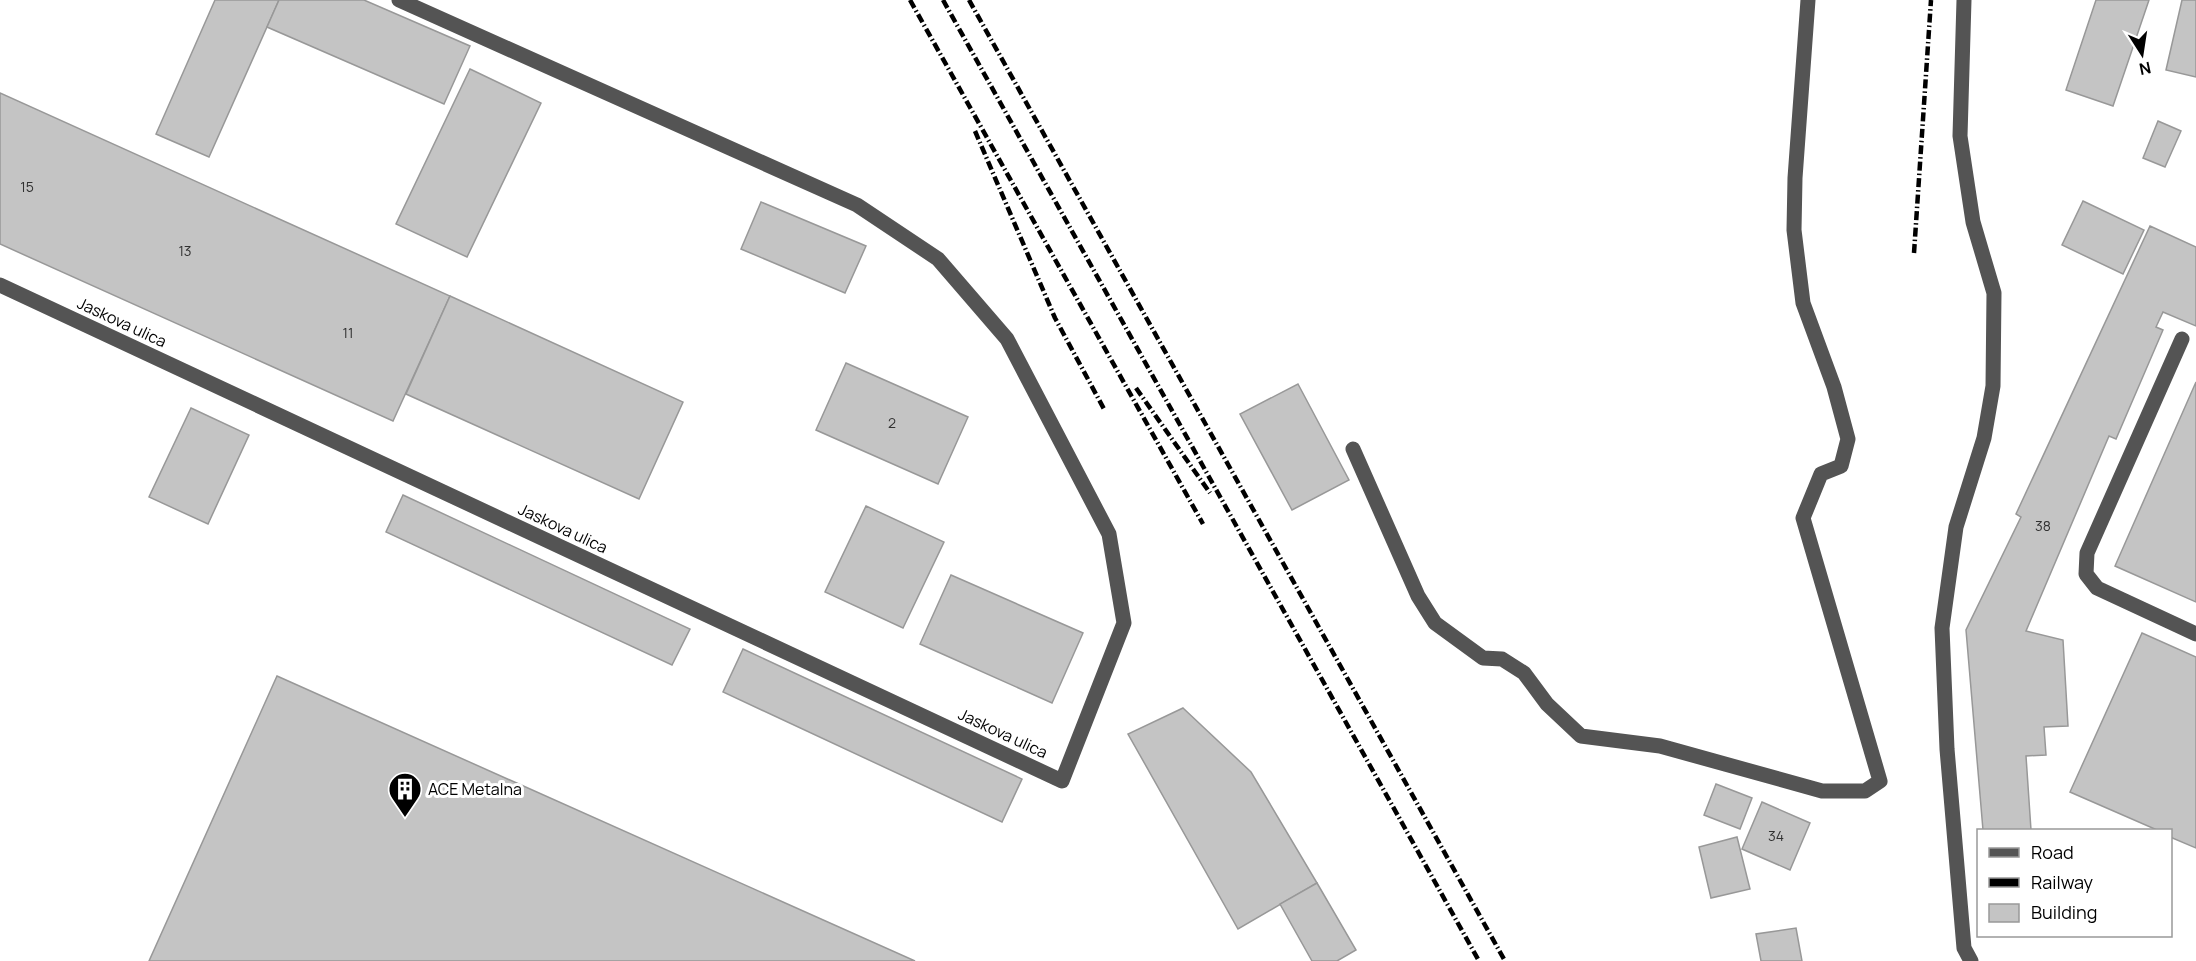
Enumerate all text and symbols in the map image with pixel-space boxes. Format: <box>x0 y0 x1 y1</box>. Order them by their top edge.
north arrow <box>2112 24 2172 84</box>
text: N <box>2137 57 2153 81</box>
house number: 15 <box>20 177 34 196</box>
house number: 13 <box>178 241 192 260</box>
street label: Jaskova ulica <box>74 292 170 352</box>
house number: 11 <box>343 323 353 342</box>
house number: 2 <box>888 413 896 432</box>
street label: Jaskova ulica <box>515 498 611 558</box>
house number: 38 <box>2035 516 2051 535</box>
street label: Jaskova ulica <box>955 703 1051 763</box>
building icon: ACE Metalna <box>387 771 423 818</box>
place label: ACE Metalna <box>428 778 522 800</box>
house number: 34 <box>1768 826 1784 845</box>
legend <box>1977 829 2172 937</box>
text: Road <box>2031 840 2074 864</box>
text: Railway <box>2031 870 2093 894</box>
text: Building <box>2031 900 2097 924</box>

